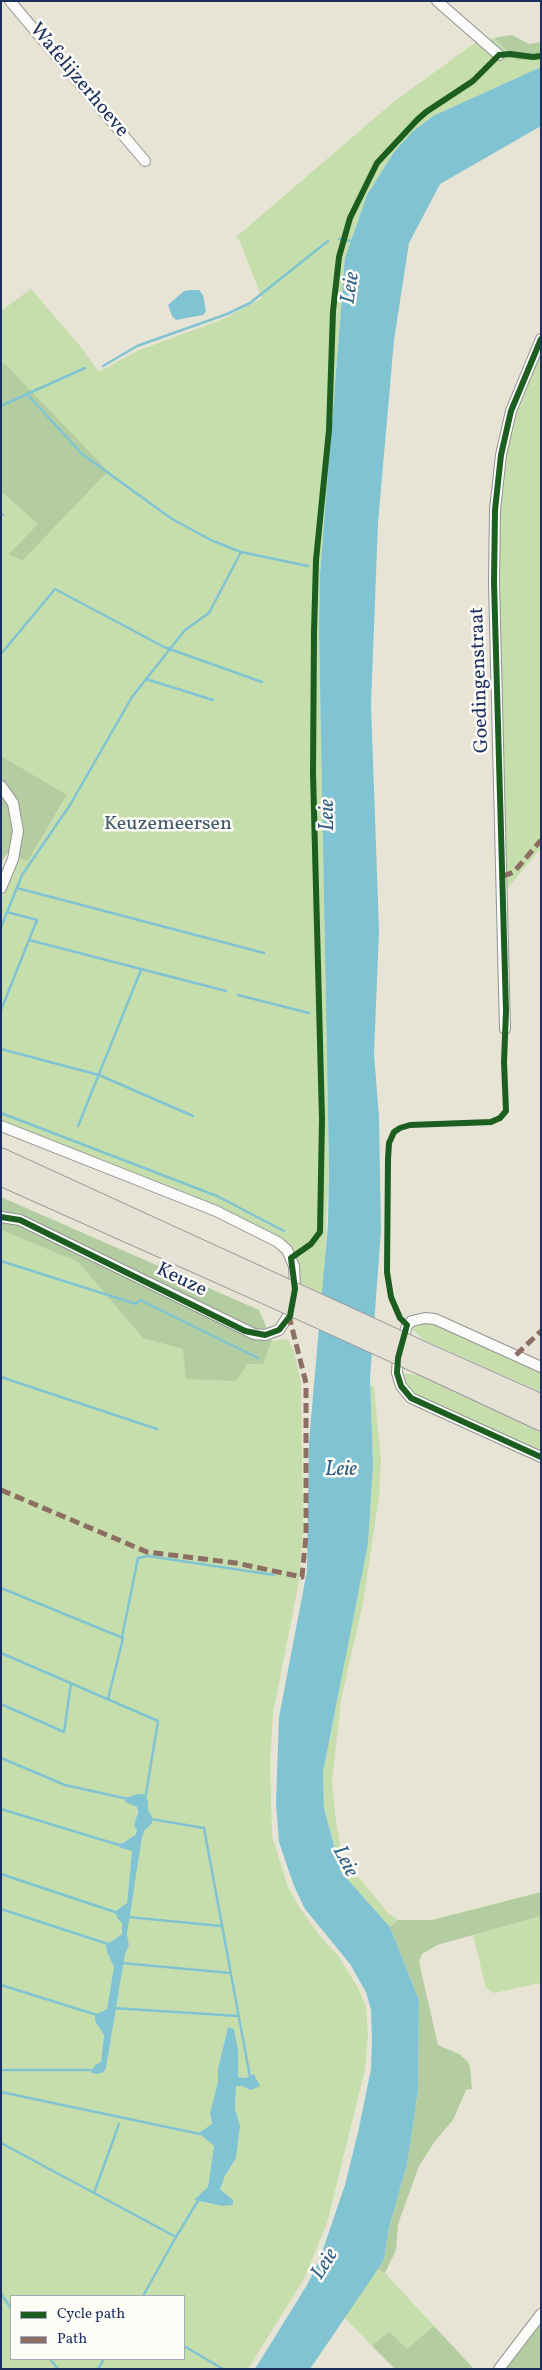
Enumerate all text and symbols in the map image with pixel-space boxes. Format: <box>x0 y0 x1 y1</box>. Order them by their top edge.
street label: Wafelijzerhoeve <box>23 19 133 143</box>
water label: Leie <box>337 270 367 306</box>
street label: Goedingenstraat <box>466 607 496 753</box>
water label: Leie <box>316 799 342 831</box>
park label: Keuzemeersen <box>104 813 232 837</box>
street label: Keuze <box>152 1259 210 1303</box>
water label: Leie <box>325 1458 357 1484</box>
water label: Leie <box>326 1842 362 1882</box>
water label: Leie <box>307 2245 345 2285</box>
legend <box>10 2295 185 2360</box>
text: Cycle path <box>57 2304 125 2325</box>
text: Path <box>57 2329 87 2350</box>

